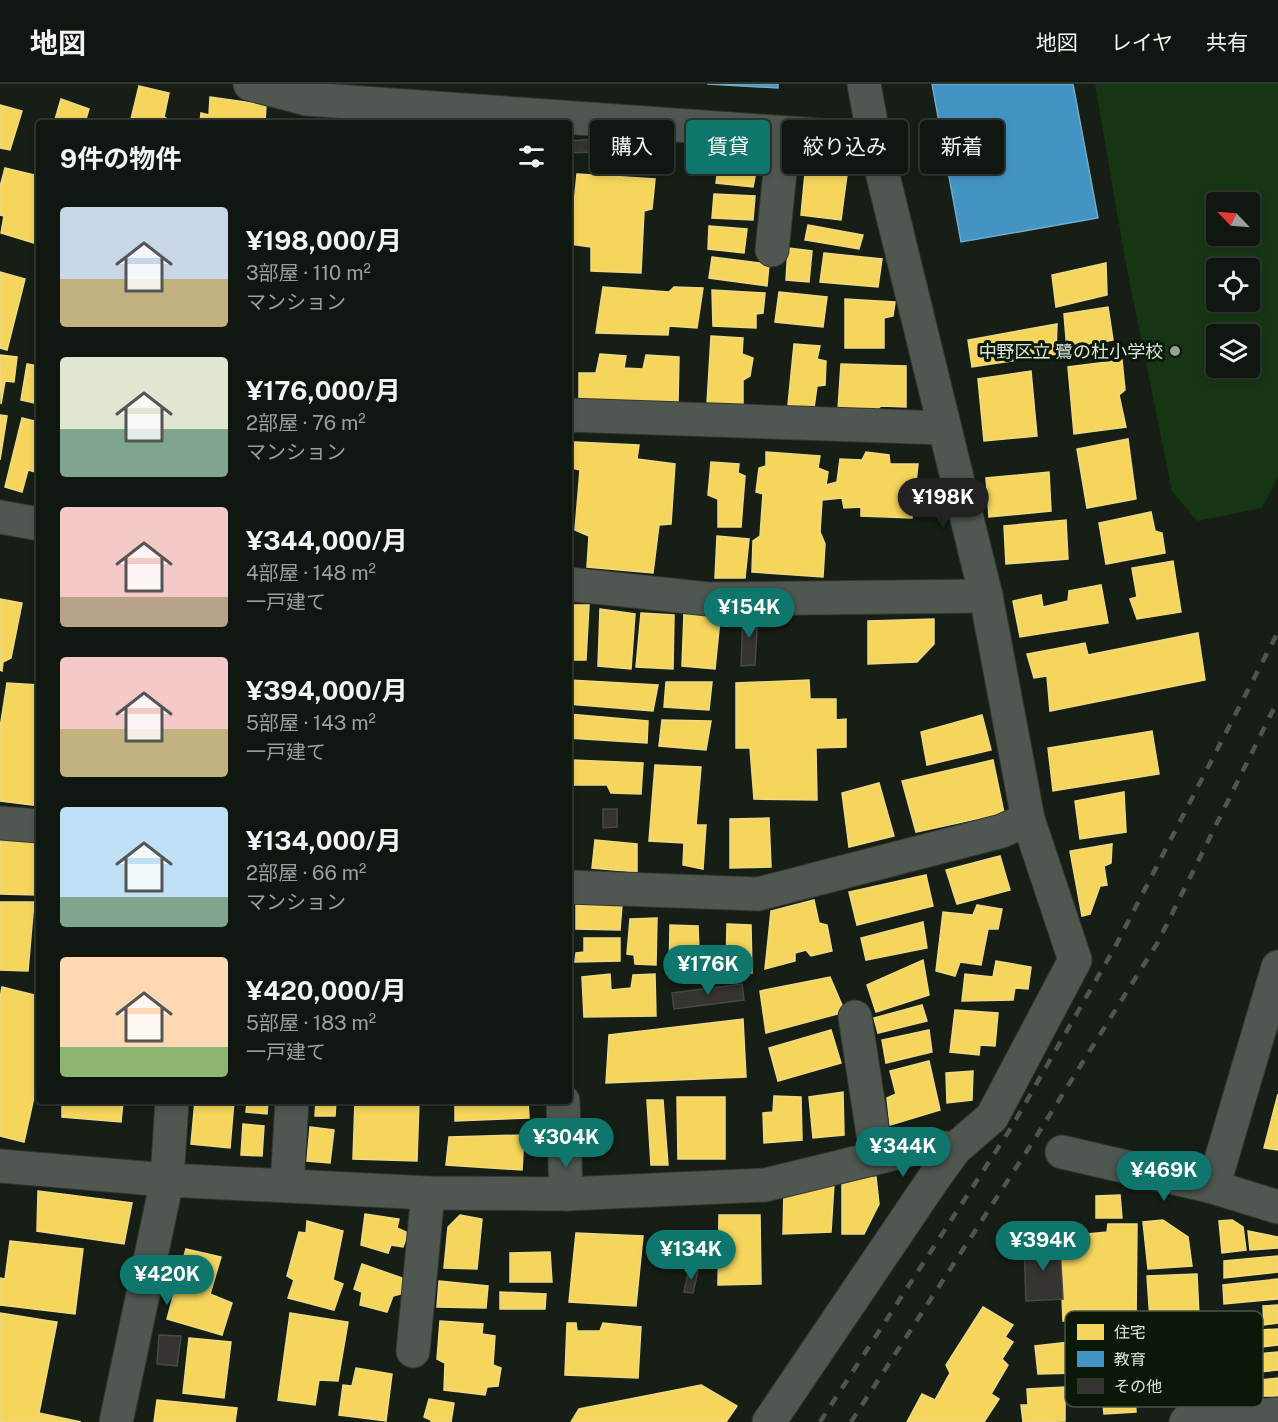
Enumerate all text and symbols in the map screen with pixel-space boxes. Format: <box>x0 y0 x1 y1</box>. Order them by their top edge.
text: 地図 <box>30 26 86 59</box>
text: 地図 <box>1036 30 1078 55</box>
text: レイヤ <box>1111 30 1173 55</box>
text: 共有 <box>1206 30 1248 55</box>
chip: 購入 <box>590 120 674 174</box>
chip: 賃貸 <box>686 120 770 174</box>
chip: 絞り込み <box>782 120 908 174</box>
chip: 新着 <box>920 120 1004 174</box>
icon: filters <box>515 140 548 173</box>
text: 9件の物件 <box>60 143 181 174</box>
north arrow <box>1206 192 1260 246</box>
map controls <box>1206 192 1260 378</box>
text: ¥198,000/月 <box>246 225 402 256</box>
icon: home <box>108 231 180 303</box>
button: locate <box>1206 258 1260 312</box>
text: 3部屋 · 110 m² <box>246 261 371 285</box>
text: マンション <box>246 290 346 314</box>
button: layers <box>1206 324 1260 378</box>
place label: 中野区立 鷺の杜小学校 <box>979 341 1163 362</box>
marker: 中野区立 鷺の杜小学校 <box>1168 344 1182 358</box>
text: ¥176,000/月 <box>246 375 401 406</box>
icon: home <box>108 381 180 453</box>
text: 2部屋 · 76 m² <box>246 411 366 435</box>
text: マンション <box>246 440 346 464</box>
pin: ¥198K <box>901 478 985 529</box>
text: ¥198K <box>912 485 974 509</box>
text: ¥344,000/月 <box>246 525 408 556</box>
icon: home <box>108 531 180 603</box>
text: 4部屋 · 148 m² <box>246 561 376 585</box>
pin: ¥154K <box>707 588 791 639</box>
text: 一戸建て <box>246 590 326 614</box>
text: ¥154K <box>718 595 780 619</box>
text: ¥394,000/月 <box>246 675 408 706</box>
icon: home <box>108 681 180 753</box>
text: 5部屋 · 143 m² <box>246 711 376 735</box>
text: 一戸建て <box>246 740 326 764</box>
text: ¥134,000/月 <box>246 825 402 856</box>
icon: home <box>108 831 180 903</box>
text: 2部屋 · 66 m² <box>246 861 366 885</box>
text: マンション <box>246 890 346 914</box>
pin: ¥176K <box>666 945 750 996</box>
text: ¥176K <box>677 952 739 976</box>
text: ¥420,000/月 <box>246 975 407 1006</box>
icon: home <box>108 981 180 1053</box>
text: 5部屋 · 183 m² <box>246 1011 376 1035</box>
text: 一戸建て <box>246 1040 326 1064</box>
pin: ¥304K <box>524 1118 608 1169</box>
text: ¥304K <box>533 1125 599 1149</box>
pin: ¥344K <box>861 1127 945 1178</box>
text: ¥344K <box>870 1134 937 1158</box>
pin: ¥469K <box>1122 1151 1206 1202</box>
text: ¥469K <box>1131 1158 1197 1182</box>
pin: ¥394K <box>1001 1221 1085 1272</box>
text: ¥394K <box>1010 1228 1077 1252</box>
pin: ¥134K <box>649 1230 733 1281</box>
text: ¥134K <box>660 1237 722 1261</box>
pin: ¥420K <box>125 1255 209 1306</box>
text: ¥420K <box>134 1262 200 1286</box>
legend <box>1065 1311 1263 1407</box>
text: 住宅 <box>1114 1323 1146 1342</box>
text: 教育 <box>1114 1350 1146 1369</box>
text: その他 <box>1114 1377 1162 1396</box>

